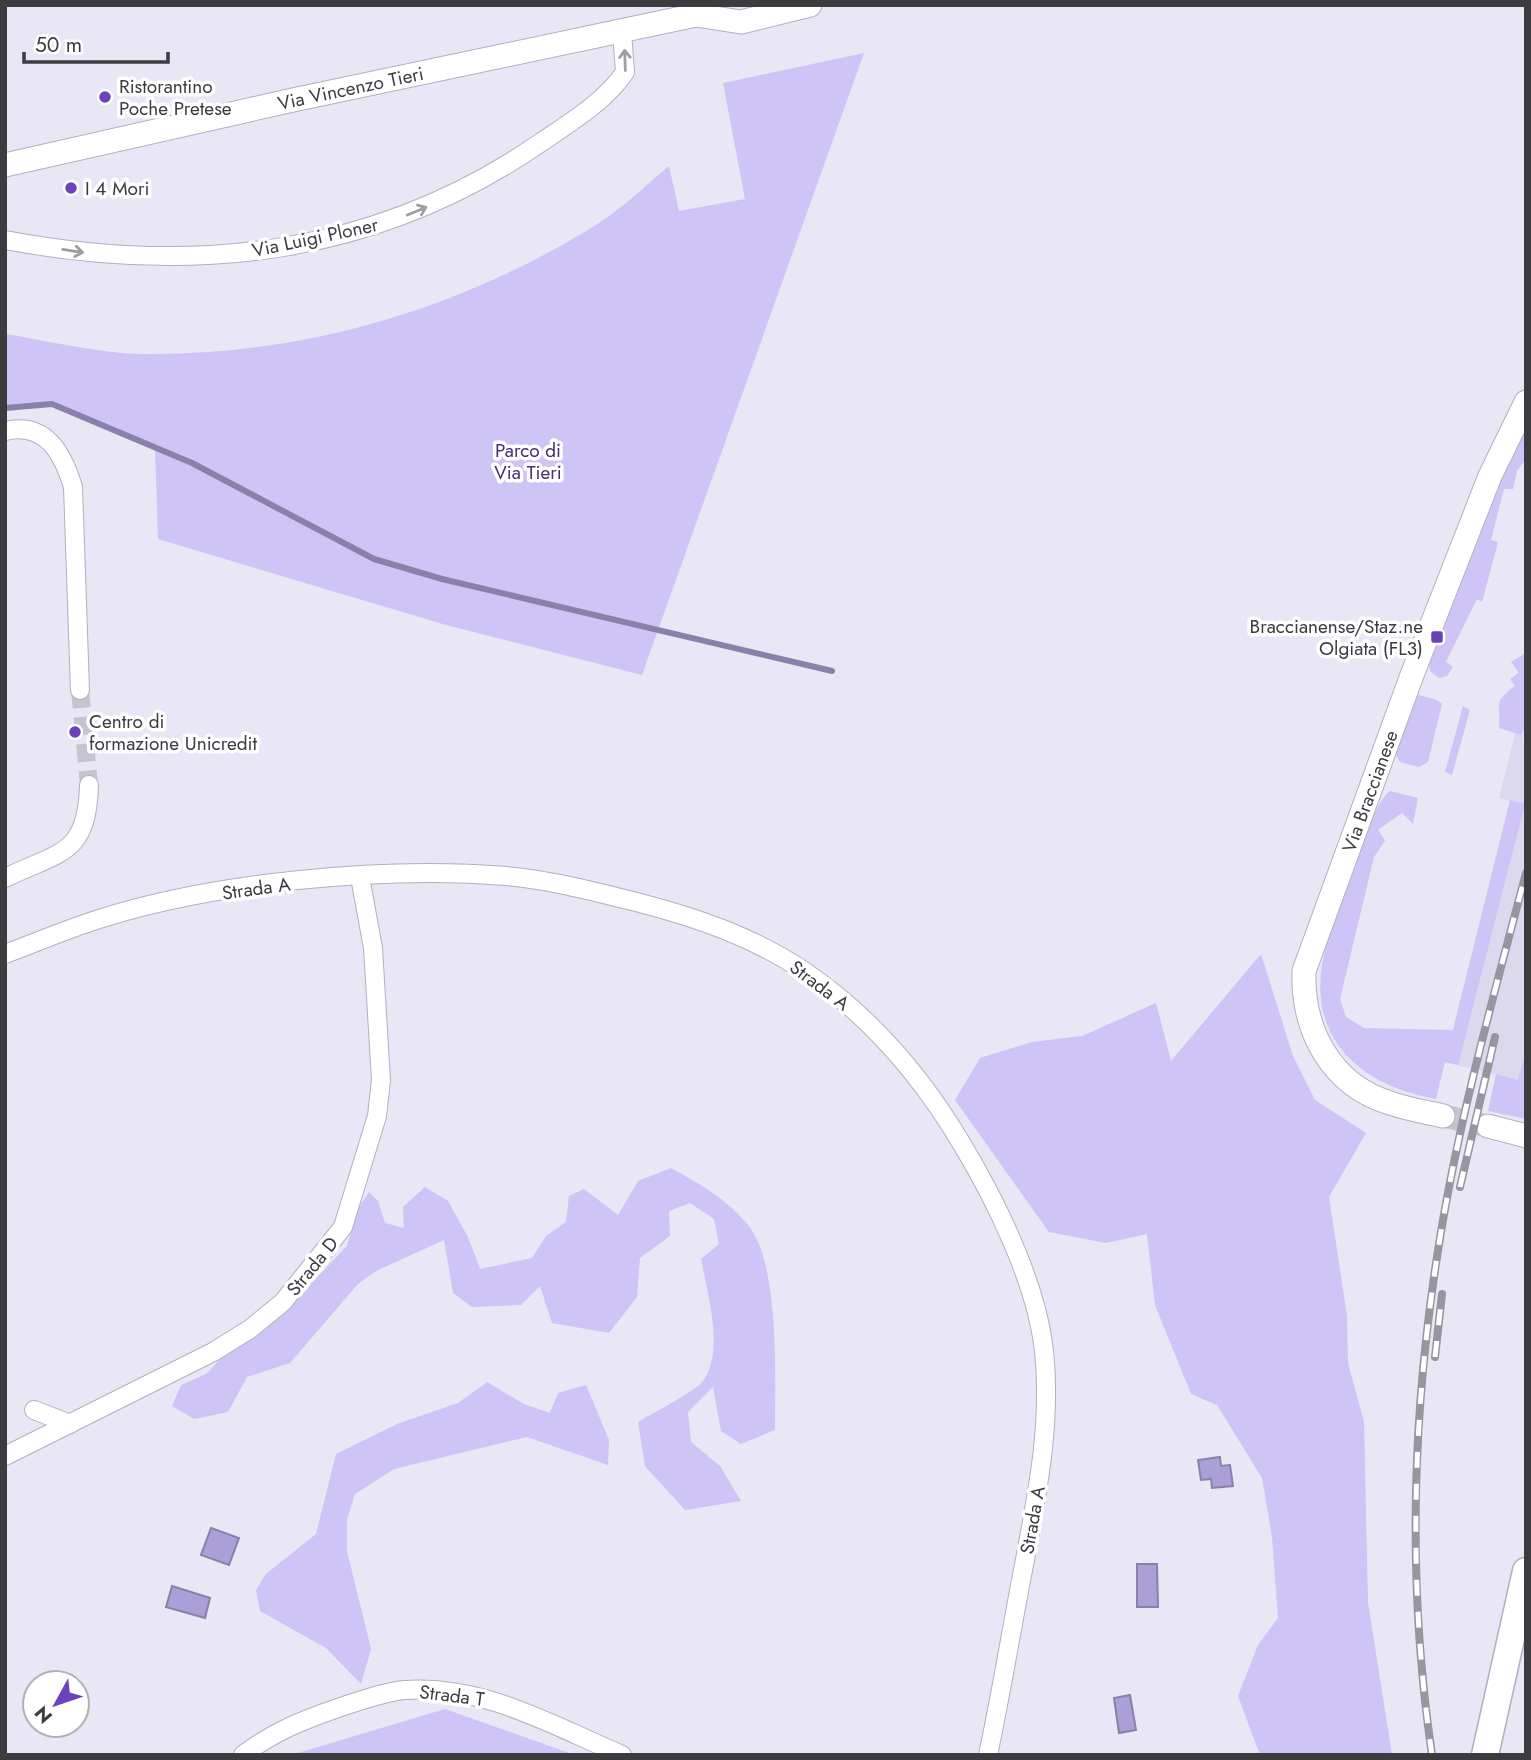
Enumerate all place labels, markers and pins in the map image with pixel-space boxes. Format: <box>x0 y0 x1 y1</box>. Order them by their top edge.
place label: Ristorantino Poche Pretese <box>119 73 232 122</box>
marker: Ristorantino Poche Pretese <box>97 89 113 105</box>
place label: I 4 Mori <box>85 175 149 202</box>
marker: I 4 Mori <box>63 180 79 196</box>
place label: Braccianense/Staz.ne Olgiata (FL3) <box>1250 613 1423 662</box>
marker: Braccianense/Staz.ne Olgiata (FL3) <box>1429 629 1445 645</box>
place label: Centro di formazione Unicredit <box>89 708 257 757</box>
marker: Centro di formazione Unicredit <box>67 724 83 740</box>

